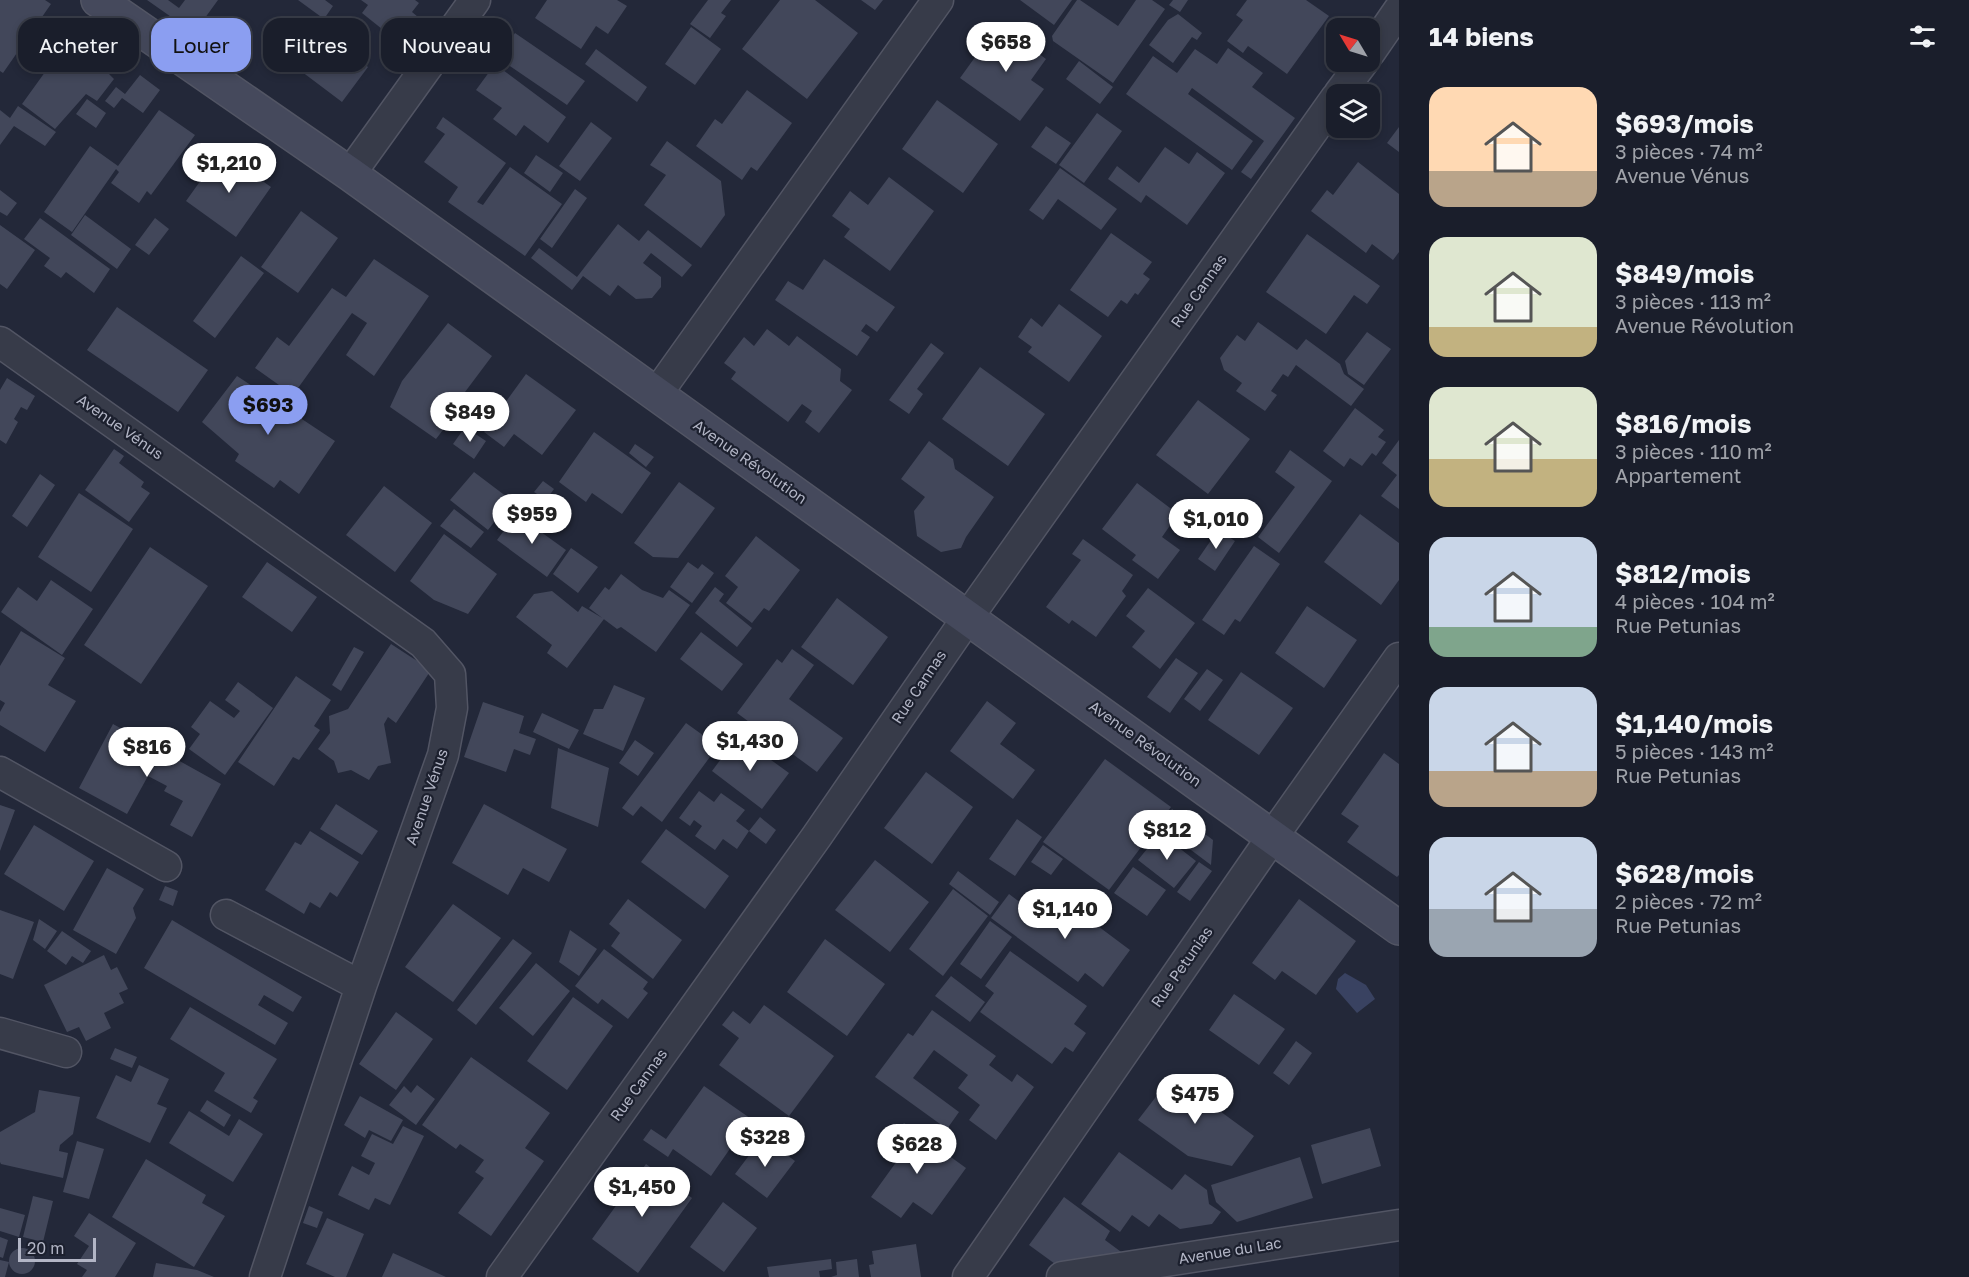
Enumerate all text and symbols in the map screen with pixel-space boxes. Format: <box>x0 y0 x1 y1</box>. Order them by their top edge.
chip: Acheter <box>18 18 139 72</box>
chip: Louer <box>151 18 251 72</box>
chip: Filtres <box>263 18 369 72</box>
chip: Nouveau <box>381 18 512 72</box>
north arrow <box>1326 18 1380 72</box>
map controls <box>1326 18 1380 138</box>
icon: filters <box>1906 20 1939 53</box>
text: 14 biens <box>1429 21 1534 52</box>
pin: $658 <box>970 22 1042 73</box>
text: $658 <box>980 29 1032 53</box>
button: layers <box>1326 84 1380 138</box>
text: $693/mois <box>1615 108 1754 139</box>
icon: home <box>1477 111 1549 183</box>
text: 3 pièces · 74 m² <box>1615 139 1763 163</box>
pin: $1,210 <box>180 143 278 194</box>
text: $1,210 <box>196 150 262 174</box>
text: Avenue Vénus <box>1615 163 1749 187</box>
street label: Rue Cannas <box>1166 250 1230 330</box>
text: $849/mois <box>1615 258 1754 289</box>
icon: home <box>1477 261 1549 333</box>
text: 3 pièces · 113 m² <box>1615 289 1771 313</box>
text: Avenue Révolution <box>1615 313 1794 337</box>
pin: $693 <box>232 385 304 436</box>
street label: Avenue Vénus <box>74 390 167 462</box>
text: $693 <box>243 392 294 416</box>
pin: $849 <box>434 392 506 443</box>
text: $849 <box>444 399 496 423</box>
text: $816/mois <box>1615 408 1751 439</box>
icon: home <box>1477 411 1549 483</box>
street label: Avenue Révolution <box>690 415 811 507</box>
text: 3 pièces · 110 m² <box>1615 439 1772 463</box>
text: Appartement <box>1615 463 1742 487</box>
pin: $959 <box>496 494 568 545</box>
pin: $1,010 <box>1167 499 1265 550</box>
text: $959 <box>507 501 558 525</box>
text: $1,010 <box>1183 506 1249 530</box>
text: $812/mois <box>1615 558 1751 589</box>
icon: home <box>1477 561 1549 633</box>
text: 4 pièces · 104 m² <box>1615 589 1775 613</box>
text: Rue Petunias <box>1615 613 1741 637</box>
street label: Rue Cannas <box>887 646 949 727</box>
street label: Avenue Révolution <box>1086 696 1205 790</box>
text: $1,140/mois <box>1615 708 1773 739</box>
icon: home <box>1477 711 1549 783</box>
pin: $1,430 <box>701 721 799 772</box>
pin: $816 <box>111 727 183 778</box>
text: $1,430 <box>716 728 784 752</box>
text: $816 <box>122 734 172 758</box>
text: 5 pièces · 143 m² <box>1615 739 1773 763</box>
street label: Avenue Vénus <box>401 746 451 847</box>
text: Rue Petunias <box>1615 763 1741 787</box>
pin: $812 <box>1131 810 1203 861</box>
text: $812 <box>1143 817 1191 841</box>
text: $628/mois <box>1615 858 1754 889</box>
icon: home <box>1477 861 1549 933</box>
pin: $1,140 <box>1016 889 1114 940</box>
text: 2 pièces · 72 m² <box>1615 889 1762 913</box>
text: $1,140 <box>1032 896 1098 920</box>
text: Rue Petunias <box>1615 913 1741 937</box>
street label: Rue Petunias <box>1147 923 1216 1010</box>
street label: Rue Cannas <box>606 1045 670 1124</box>
pin: $475 <box>1159 1074 1231 1125</box>
text: $475 <box>1171 1081 1220 1105</box>
pin: $328 <box>729 1117 801 1168</box>
text: $328 <box>740 1124 790 1148</box>
pin: $628 <box>881 1124 953 1175</box>
text: $628 <box>891 1131 943 1155</box>
pin: $1,450 <box>593 1167 691 1218</box>
text: $1,450 <box>608 1174 676 1198</box>
street label: Avenue du Lac <box>1177 1233 1283 1267</box>
scale bar <box>18 1235 96 1262</box>
text: 20 m <box>27 1238 64 1258</box>

